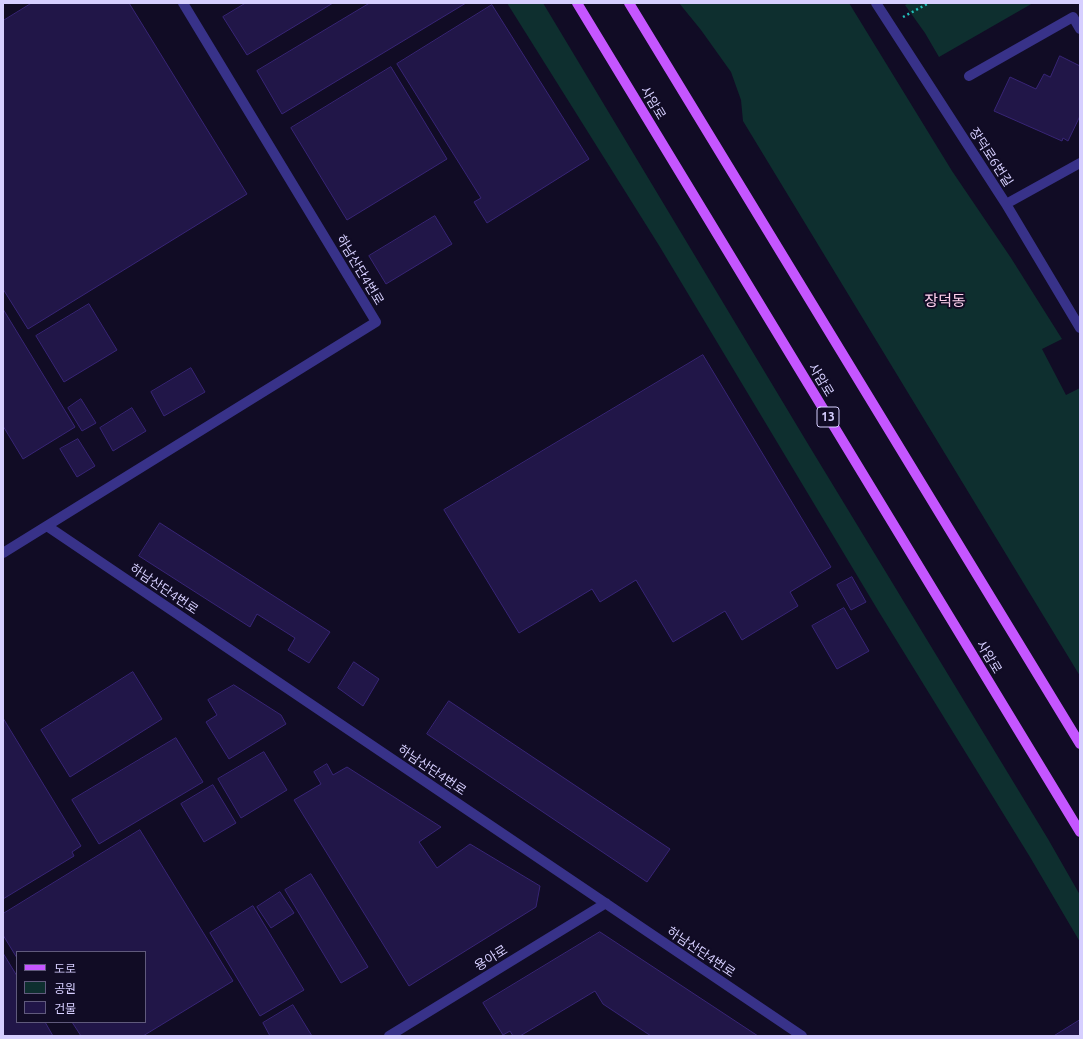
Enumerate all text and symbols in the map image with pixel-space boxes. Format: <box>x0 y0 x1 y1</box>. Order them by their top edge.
street label: 사암로 <box>637 84 669 122</box>
street label: 장덕로6번길 <box>966 125 1016 189</box>
street label: 하남산단4번로 <box>333 232 387 308</box>
district label: 장덕동 <box>924 292 966 310</box>
street label: 사암로 <box>805 361 837 399</box>
road number: 13 <box>817 407 839 427</box>
street label: 하남산단4번로 <box>127 560 201 618</box>
street label: 사암로 <box>973 638 1005 676</box>
street label: 하남산단4번로 <box>395 741 469 799</box>
street label: 하남산단4번로 <box>664 923 738 981</box>
street label: 용아로 <box>472 942 510 974</box>
legend <box>16 951 146 1023</box>
text: 도로 <box>54 962 76 975</box>
text: 공원 <box>54 982 76 995</box>
text: 건물 <box>54 1002 76 1015</box>

